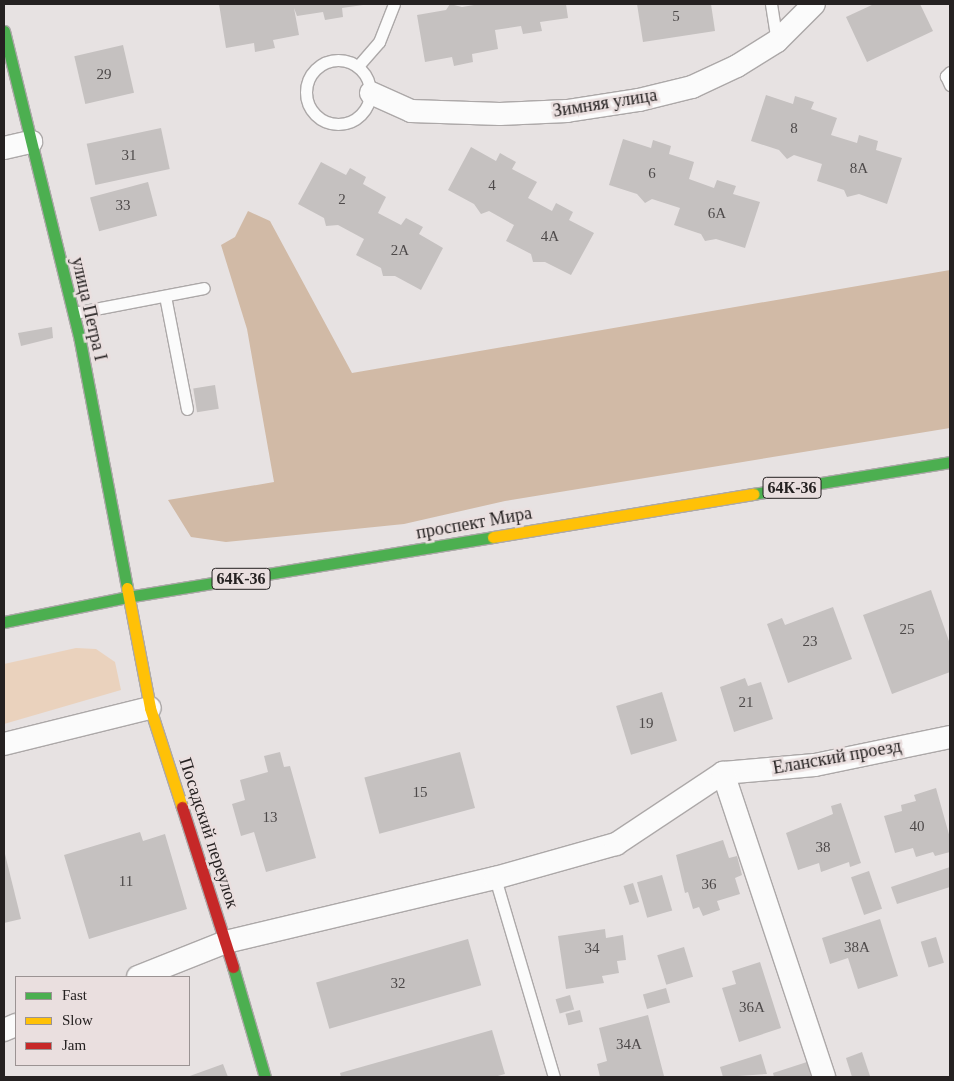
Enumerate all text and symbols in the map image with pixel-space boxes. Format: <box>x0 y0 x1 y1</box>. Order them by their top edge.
house number: 5 <box>672 8 680 26</box>
house number: 29 <box>96 66 112 84</box>
street label: Зимняя улица <box>551 84 659 122</box>
house number: 8 <box>790 120 798 138</box>
house number: 31 <box>122 147 136 165</box>
house number: 8А <box>850 160 868 178</box>
house number: 6 <box>648 165 656 183</box>
house number: 4 <box>488 177 496 195</box>
house number: 2 <box>338 191 346 209</box>
house number: 33 <box>116 197 130 215</box>
house number: 6А <box>708 205 726 223</box>
house number: 4А <box>541 228 559 246</box>
house number: 2А <box>391 242 409 260</box>
street label: улица Петра I <box>67 255 111 363</box>
road number: 64К-36 <box>762 474 822 502</box>
street label: проспект Мира <box>414 502 534 544</box>
road number: 64К-36 <box>211 566 271 592</box>
house number: 25 <box>900 621 914 639</box>
house number: 23 <box>802 633 818 651</box>
house number: 21 <box>738 694 754 712</box>
house number: 19 <box>638 715 654 733</box>
street label: Еланский проезд <box>771 735 903 779</box>
street label: Посадский переулок <box>174 755 244 911</box>
house number: 15 <box>412 784 428 802</box>
house number: 13 <box>262 809 278 827</box>
house number: 40 <box>910 818 924 836</box>
house number: 38 <box>816 839 830 857</box>
house number: 11 <box>119 873 133 891</box>
house number: 36 <box>702 876 716 894</box>
house number: 38А <box>844 939 870 957</box>
house number: 34 <box>584 940 600 958</box>
house number: 32 <box>390 975 406 993</box>
legend <box>15 976 190 1066</box>
text: Fast <box>62 987 87 1003</box>
house number: 36А <box>739 999 765 1017</box>
text: Slow <box>62 1012 93 1028</box>
house number: 34А <box>616 1036 642 1054</box>
text: Jam <box>62 1037 86 1053</box>

